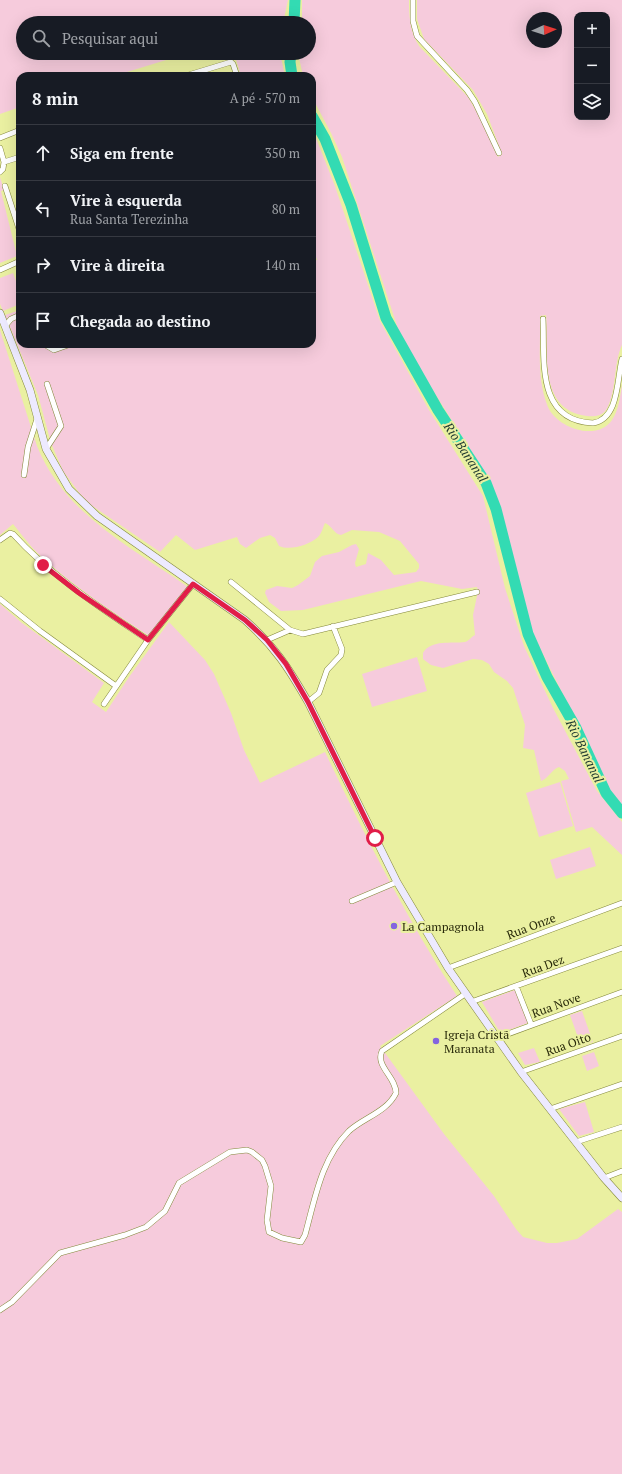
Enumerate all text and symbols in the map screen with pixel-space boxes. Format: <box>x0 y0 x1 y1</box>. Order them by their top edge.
north arrow <box>526 12 562 48</box>
map controls <box>574 12 610 120</box>
button: + <box>574 12 610 48</box>
search box <box>16 16 316 60</box>
icon: search <box>30 27 52 49</box>
text: Pesquisar aqui <box>62 28 158 48</box>
button: − <box>574 48 610 84</box>
button: layers <box>574 84 610 120</box>
text: 8 min <box>32 87 79 110</box>
text: A pé · 570 m <box>230 89 300 107</box>
icon: ahead <box>32 142 54 164</box>
text: Siga em frente <box>70 143 174 163</box>
text: 350 m <box>265 144 300 162</box>
text: Vire à esquerda <box>70 190 182 210</box>
icon: left <box>32 198 54 220</box>
text: 80 m <box>272 200 300 218</box>
text: Rua Santa Terezinha <box>70 210 189 228</box>
icon: right <box>32 254 54 276</box>
text: Vire à direita <box>70 255 165 275</box>
text: 140 m <box>265 256 300 274</box>
icon: arrive <box>32 310 54 332</box>
text: Chegada ao destino <box>70 311 210 331</box>
water label: Rio Bananal <box>439 418 492 486</box>
route end <box>34 556 52 574</box>
water label: Rio Bananal <box>562 716 608 786</box>
route start <box>366 829 384 847</box>
street label: Rua Onze <box>504 910 558 942</box>
place label: La Campagnola <box>402 919 484 934</box>
marker: La Campagnola <box>389 921 399 931</box>
street label: Rua Dez <box>520 951 566 981</box>
street label: Rua Nove <box>530 989 582 1021</box>
place label: Igreja Cristã Maranata <box>444 1027 509 1056</box>
street label: Rua Oito <box>543 1029 593 1059</box>
marker: Igreja Cristã Maranata <box>431 1036 441 1046</box>

